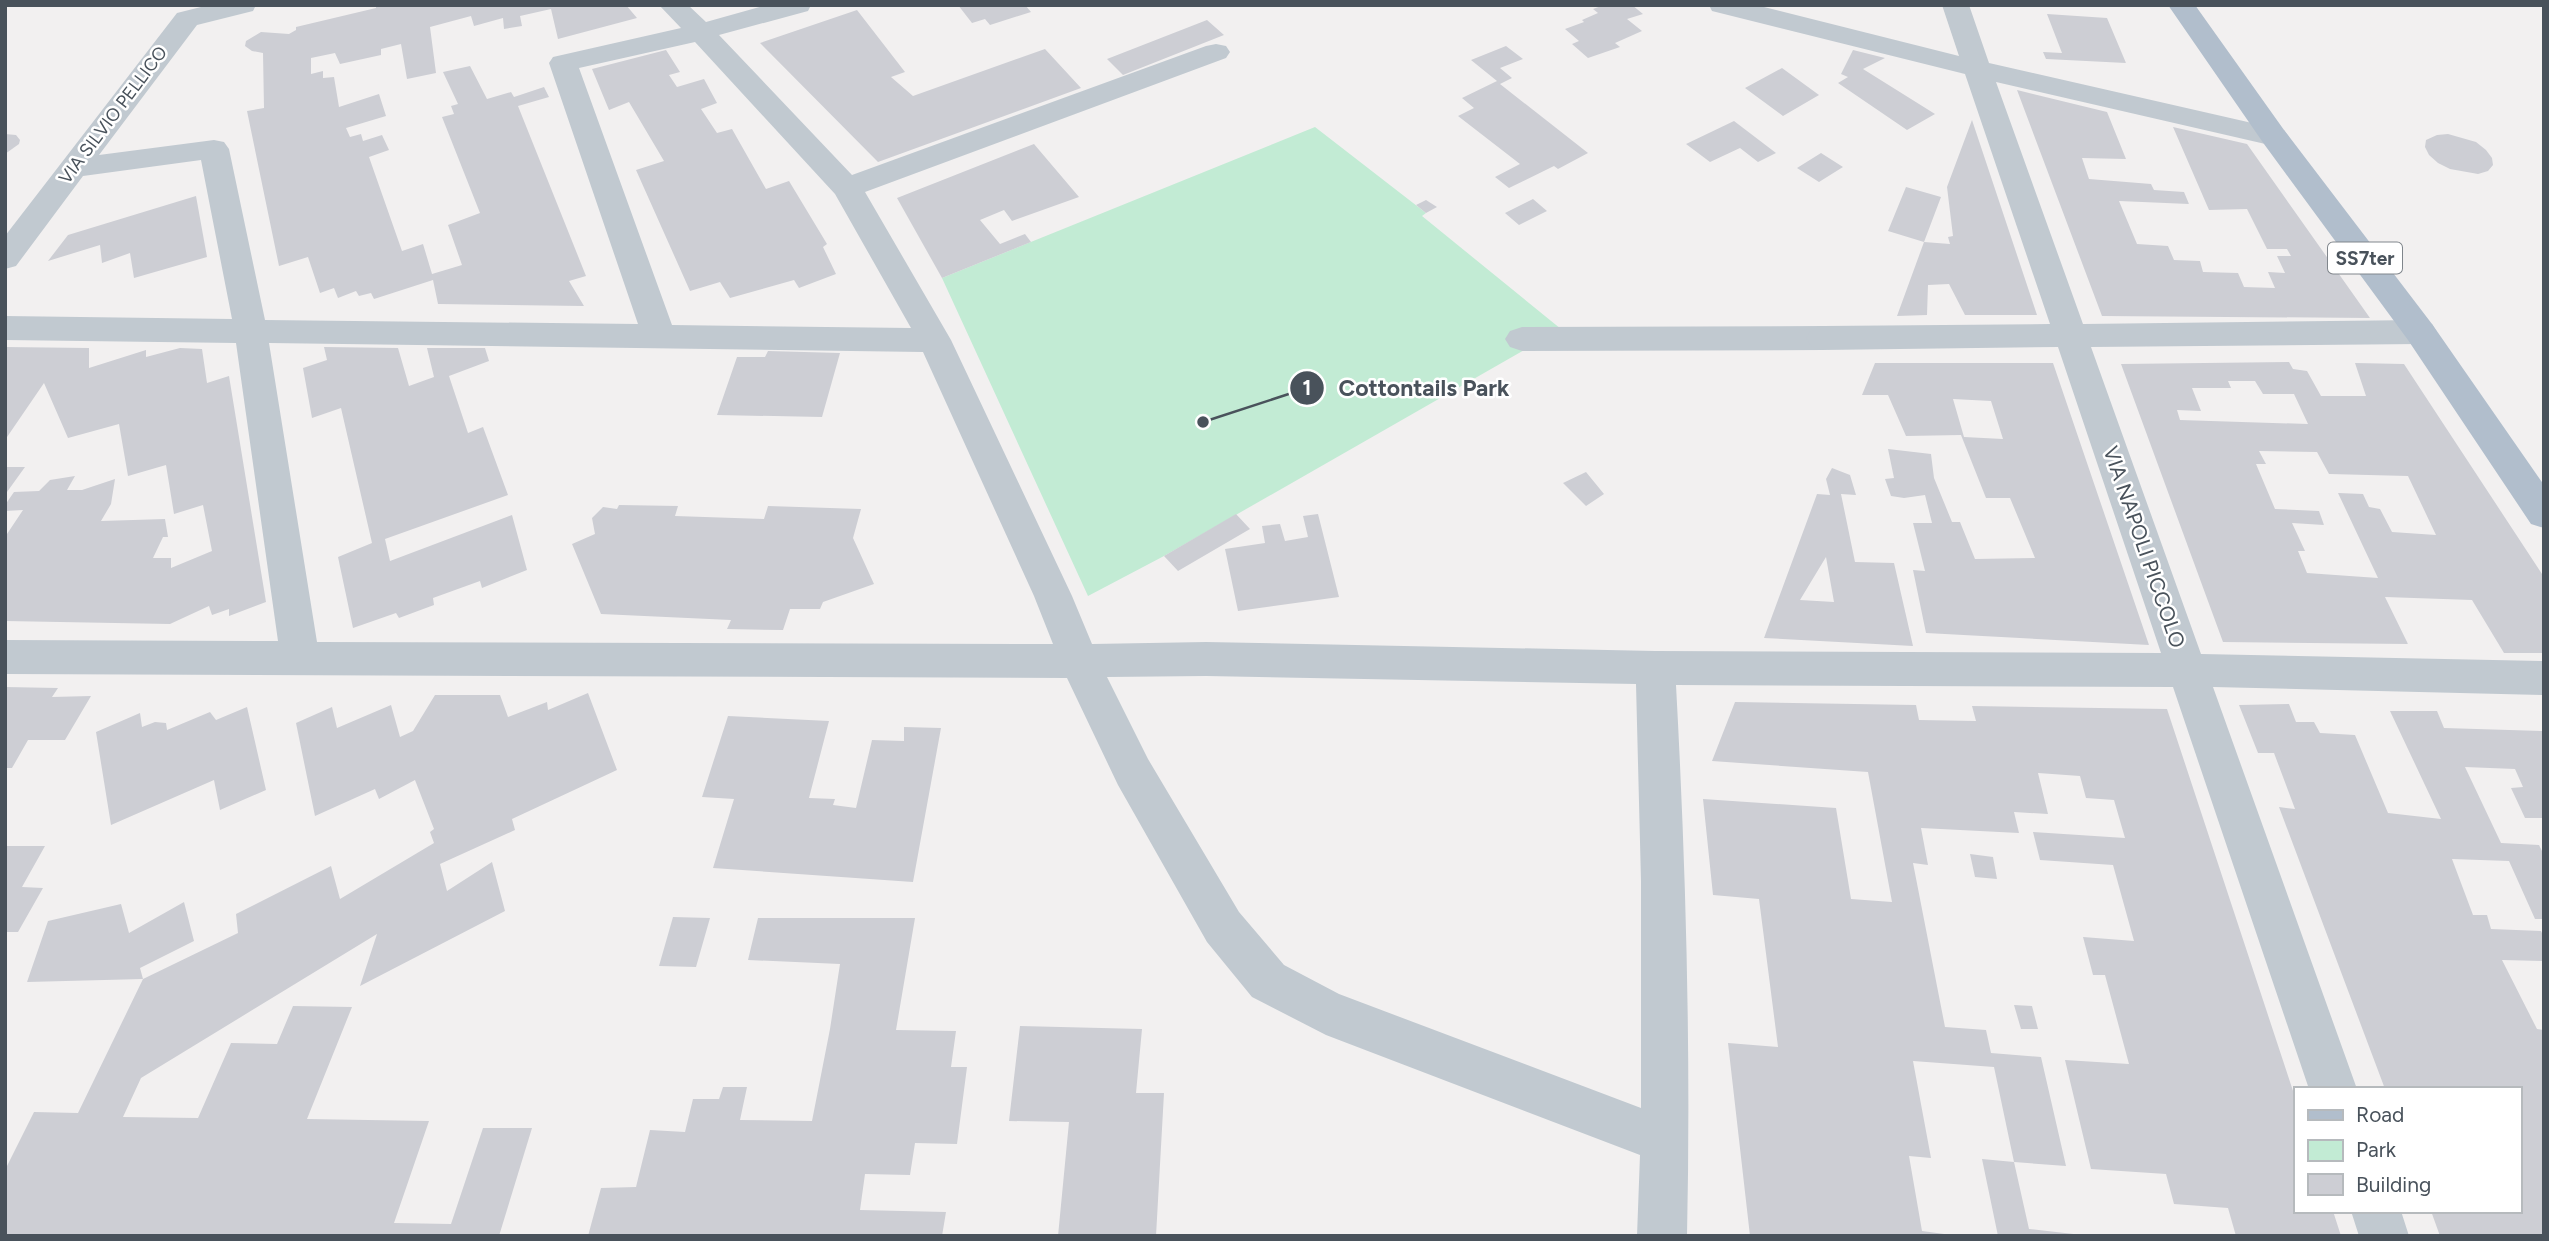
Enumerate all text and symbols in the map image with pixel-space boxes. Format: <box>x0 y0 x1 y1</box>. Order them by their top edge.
street label: VIA SILVIO PELLICO <box>54 42 172 188</box>
road number: SS7ter <box>2328 242 2402 274</box>
callout: Cottontails Park <box>1290 366 1524 410</box>
text: Cottontails Park <box>1339 374 1510 402</box>
text: 1 <box>1303 375 1311 400</box>
street label: VIA NAPOLI PICCOLO <box>2098 443 2191 651</box>
legend <box>2294 1087 2521 1213</box>
text: Road <box>2356 1102 2404 1127</box>
text: Park <box>2356 1137 2397 1162</box>
text: Building <box>2356 1172 2431 1197</box>

